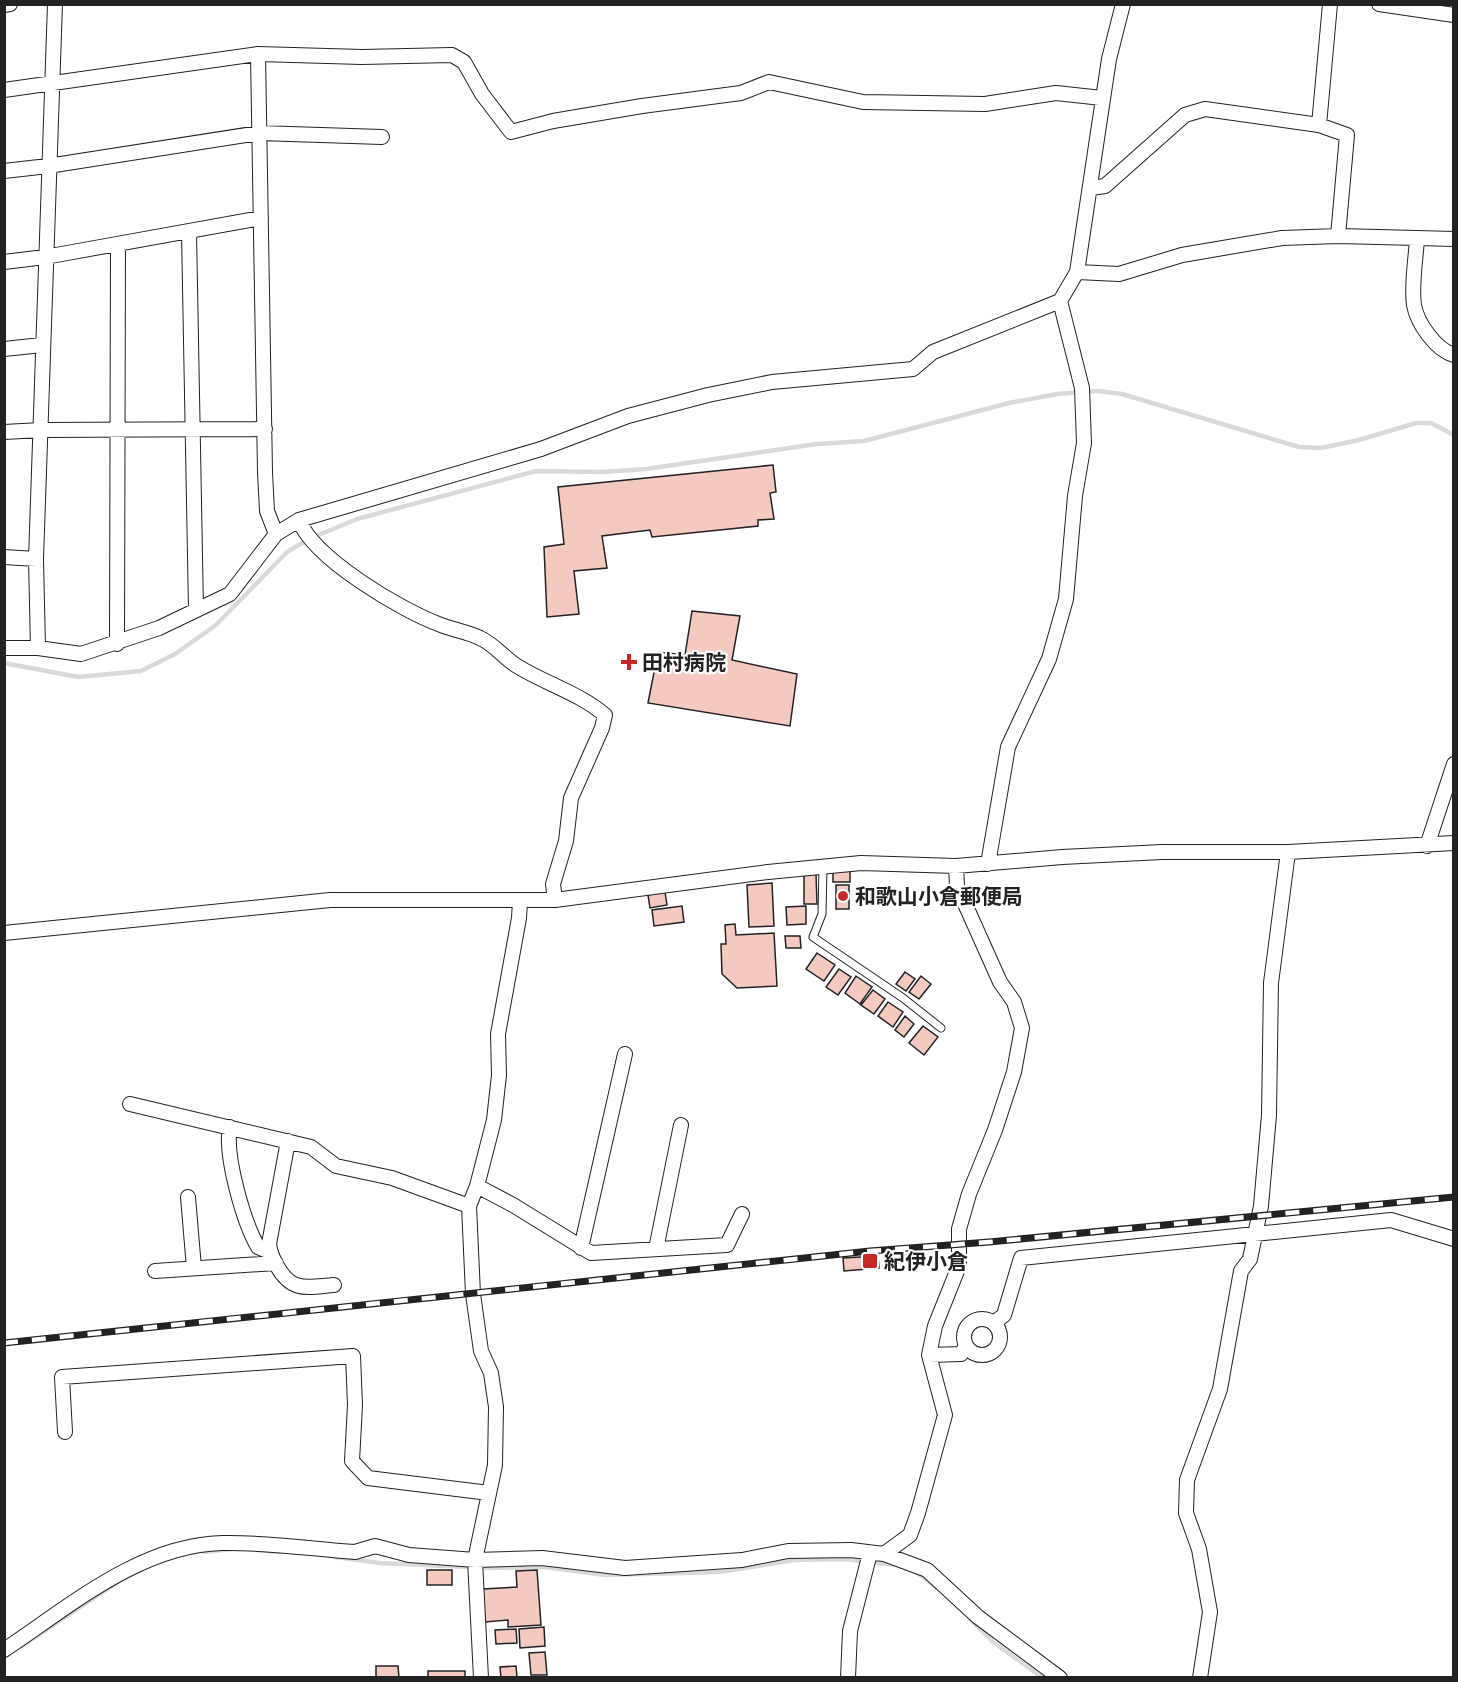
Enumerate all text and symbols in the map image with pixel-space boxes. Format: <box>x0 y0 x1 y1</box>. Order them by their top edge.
place label: 田村病院 <box>642 651 726 674</box>
marker: 田村病院 <box>620 653 638 671</box>
place label: 和歌山小倉郵便局 <box>855 885 1023 908</box>
marker: 和歌山小倉郵便局 <box>836 889 850 903</box>
place label: 紀伊小倉 <box>884 1250 968 1273</box>
marker: 紀伊小倉 <box>861 1252 879 1270</box>

